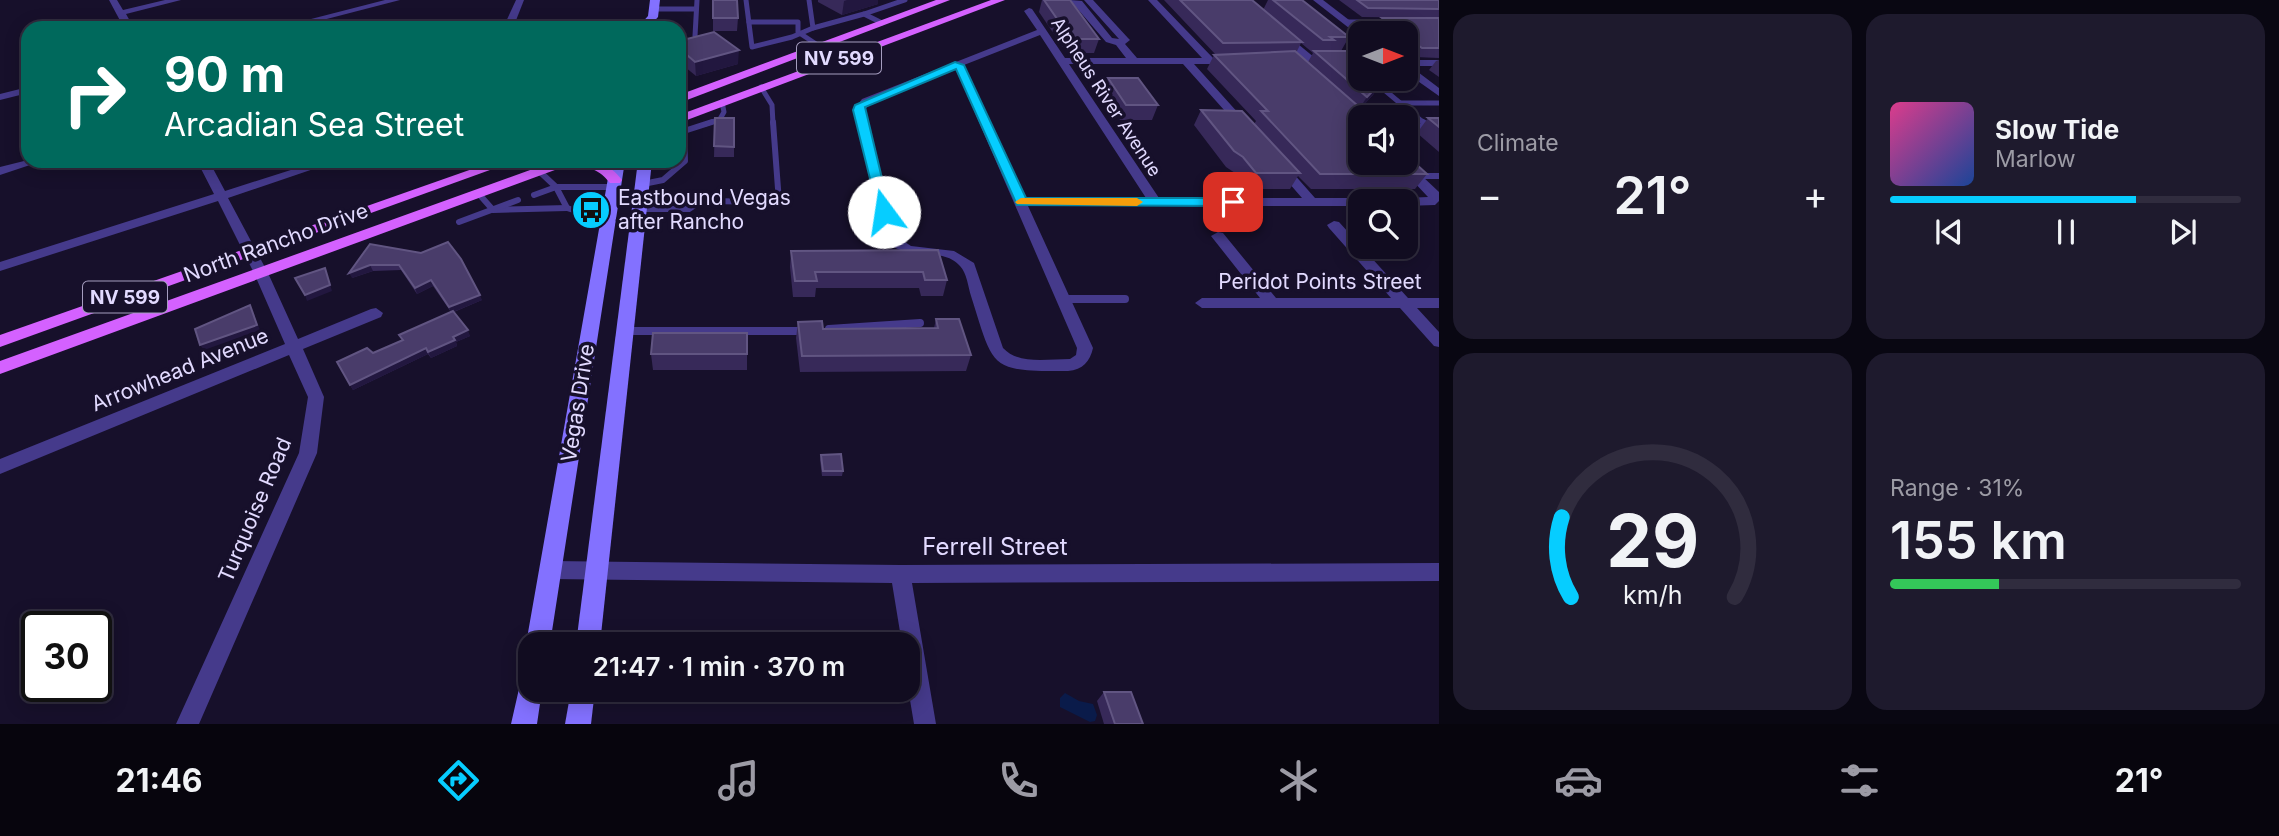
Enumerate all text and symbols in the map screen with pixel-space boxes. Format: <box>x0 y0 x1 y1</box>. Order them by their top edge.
street label: Alpheus River Avenue <box>1047 13 1166 180</box>
north arrow <box>1348 21 1418 91</box>
map controls <box>1348 21 1418 259</box>
road number: NV 599 <box>797 43 881 74</box>
text: 90 m <box>164 45 285 104</box>
icon: right <box>49 49 140 140</box>
text: Arcadian Sea Street <box>164 105 464 144</box>
button: sound <box>1348 105 1418 175</box>
text: Slow Tide <box>1995 114 2119 145</box>
text: Climate <box>1477 129 1559 157</box>
text: Marlow <box>1995 145 2075 173</box>
text: 21° <box>1613 164 1692 227</box>
pin <box>1203 172 1263 232</box>
text: − <box>1477 172 1502 218</box>
text: + <box>1803 172 1828 218</box>
position arrow <box>847 175 921 249</box>
icon: arrive <box>1214 183 1252 221</box>
place label: Eastbound Vegas after Rancho <box>618 185 791 234</box>
bus stop icon: Eastbound Vegas after Rancho <box>570 189 612 231</box>
button: search <box>1348 189 1418 259</box>
street label: North Rancho Drive <box>180 198 371 288</box>
icon: previous <box>1930 213 1968 251</box>
icon: pause <box>2047 213 2085 251</box>
icon: next <box>2164 213 2202 251</box>
street label: Peridot Points Street <box>1218 269 1422 294</box>
road number: NV 599 <box>83 282 167 312</box>
street label: Arrowhead Avenue <box>88 323 272 417</box>
street label: Vegas Drive <box>556 342 599 464</box>
street label: Turquoise Road <box>213 434 296 586</box>
text: Range · 31% <box>1890 474 2024 502</box>
text: 29 <box>1606 497 1699 586</box>
text: 155 km <box>1890 509 2067 572</box>
street label: Ferrell Street <box>922 532 1068 561</box>
text: km/h <box>1623 580 1682 610</box>
speed limit sign: 30 <box>21 611 112 702</box>
text: 21:47 · 1 min · 370 m <box>593 651 845 682</box>
icon: directions <box>434 756 483 805</box>
icon: music <box>714 756 763 805</box>
icon: phone <box>994 756 1043 805</box>
icon: climate <box>1274 756 1323 805</box>
icon: car <box>1554 756 1603 805</box>
icon: filters <box>1835 756 1884 805</box>
text: 21:46 <box>116 761 203 800</box>
text: 21° <box>2115 761 2163 800</box>

